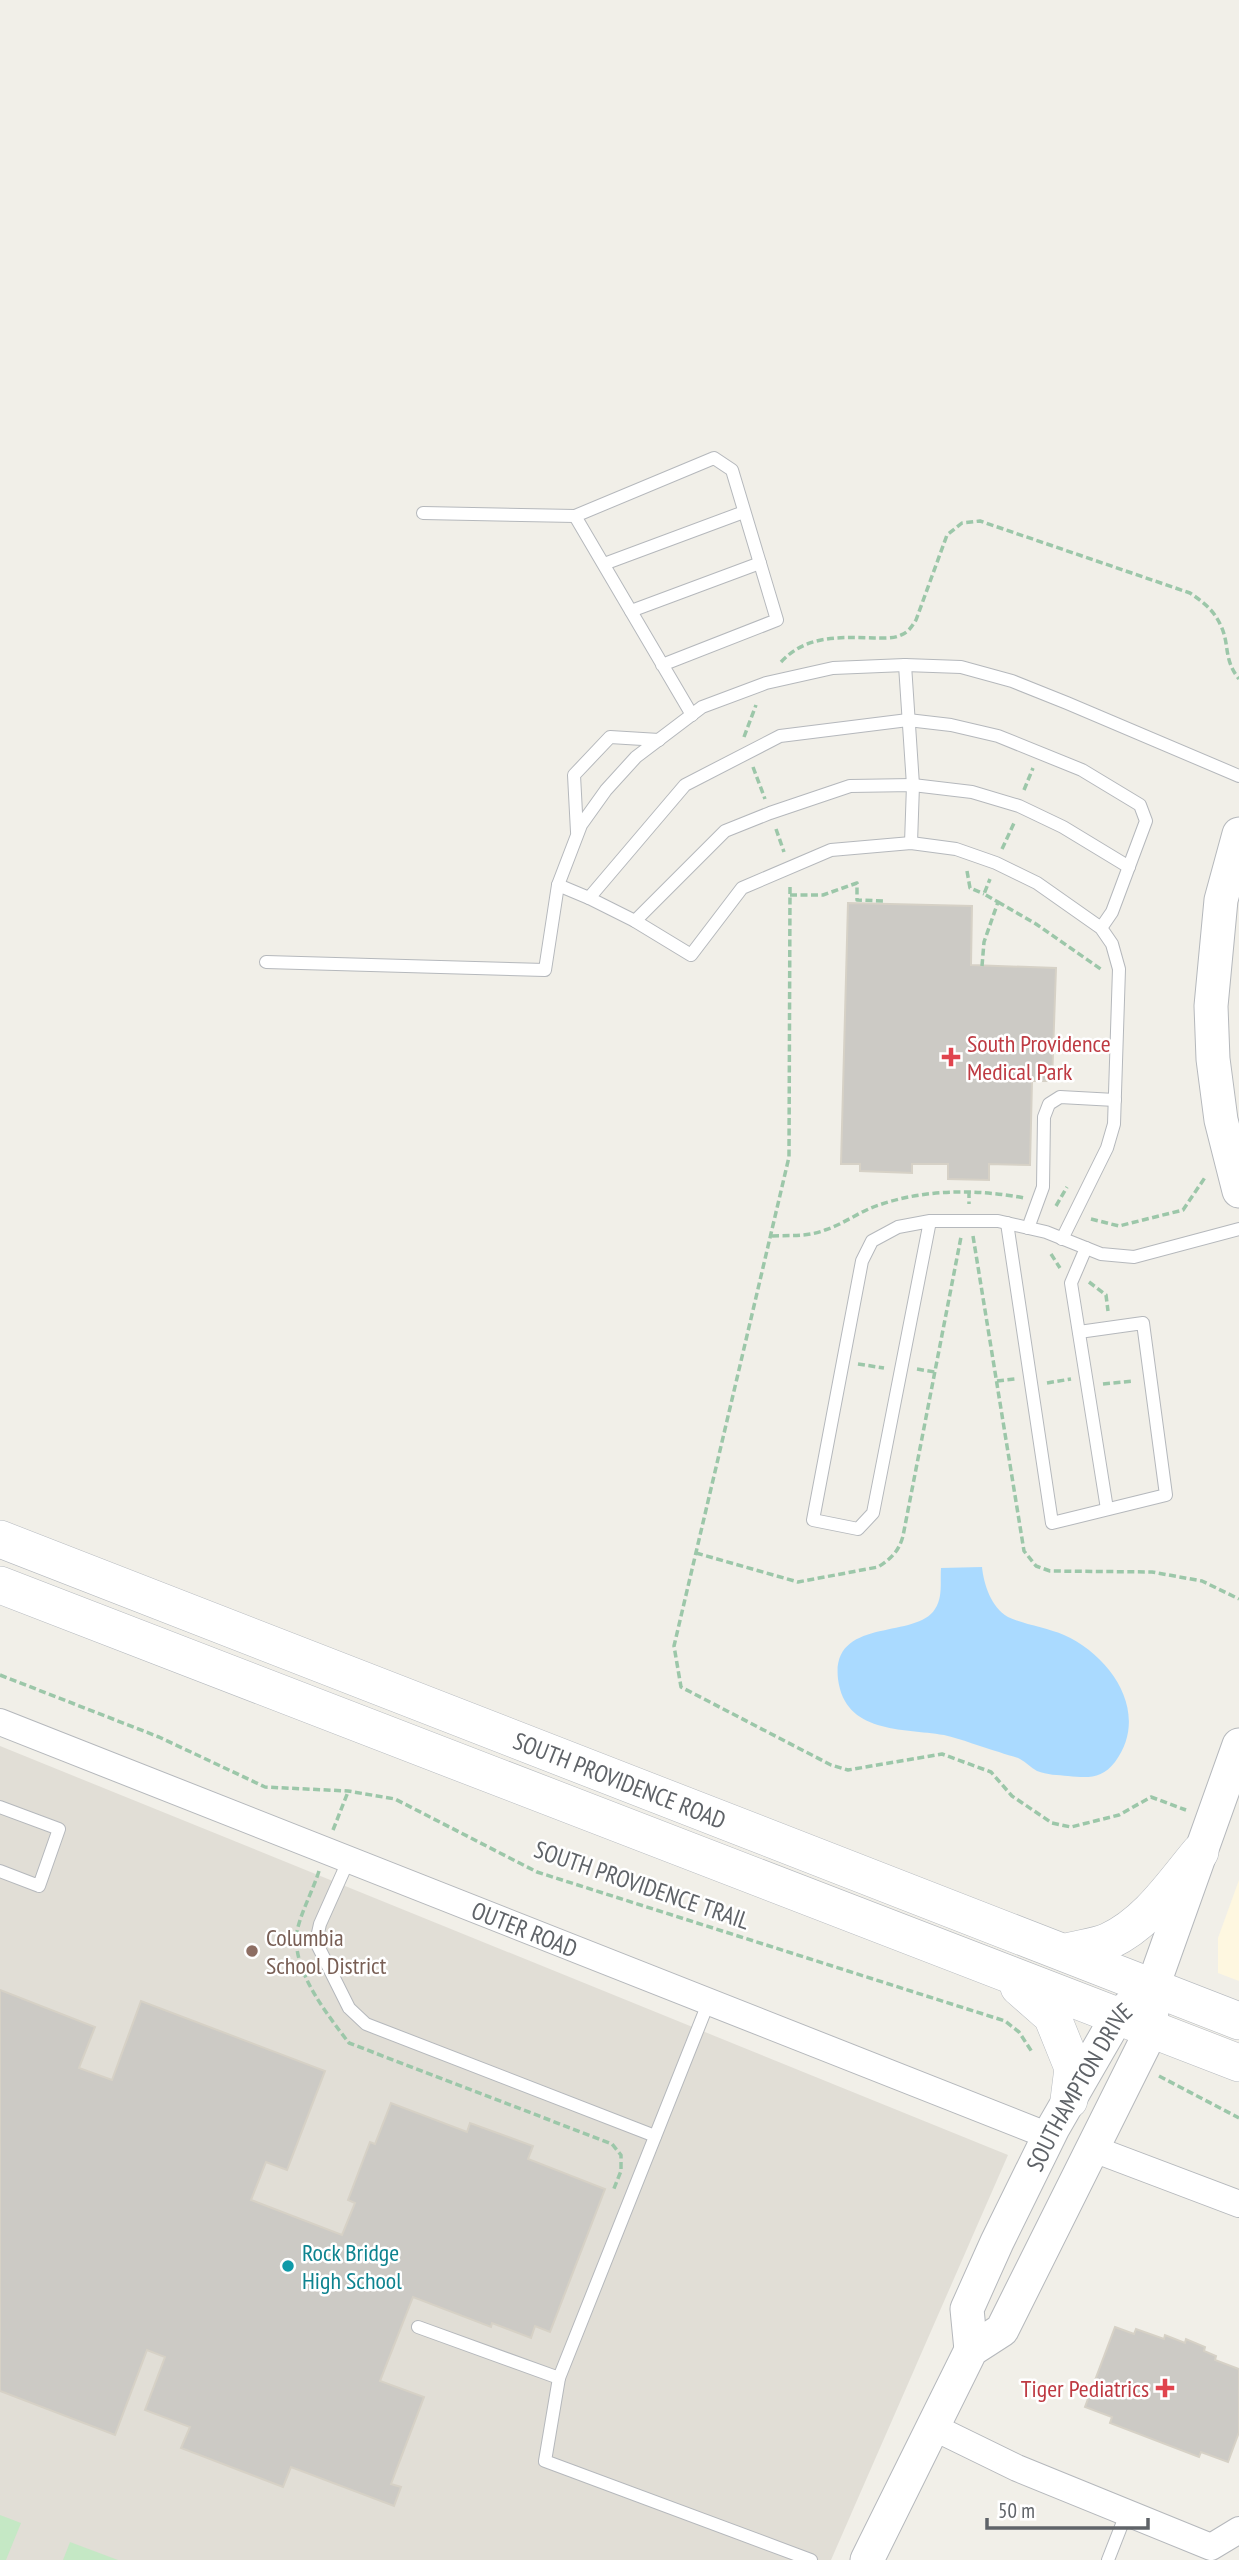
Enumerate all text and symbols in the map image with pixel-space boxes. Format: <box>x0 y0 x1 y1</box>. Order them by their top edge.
place label: South Providence Medical Park <box>967 1028 1111 1087</box>
marker: South Providence Medical Park <box>941 1047 961 1067</box>
street label: SOUTH PROVIDENCE ROAD <box>509 1725 730 1835</box>
street label: SOUTH PROVIDENCE TRAIL <box>530 1834 754 1936</box>
street label: OUTER ROAD <box>467 1894 582 1964</box>
place label: Columbia School District <box>266 1922 387 1981</box>
marker: Columbia School District <box>244 1943 260 1959</box>
street label: SOUTHAMPTON DRIVE <box>1019 1996 1138 2176</box>
place label: Rock Bridge High School <box>302 2237 402 2296</box>
marker: Rock Bridge High School <box>280 2258 296 2274</box>
place label: Tiger Pediatrics <box>1021 2373 1149 2404</box>
marker: Tiger Pediatrics <box>1155 2378 1175 2398</box>
scale bar <box>987 2486 1148 2530</box>
text: 50 m <box>998 2497 1035 2524</box>

